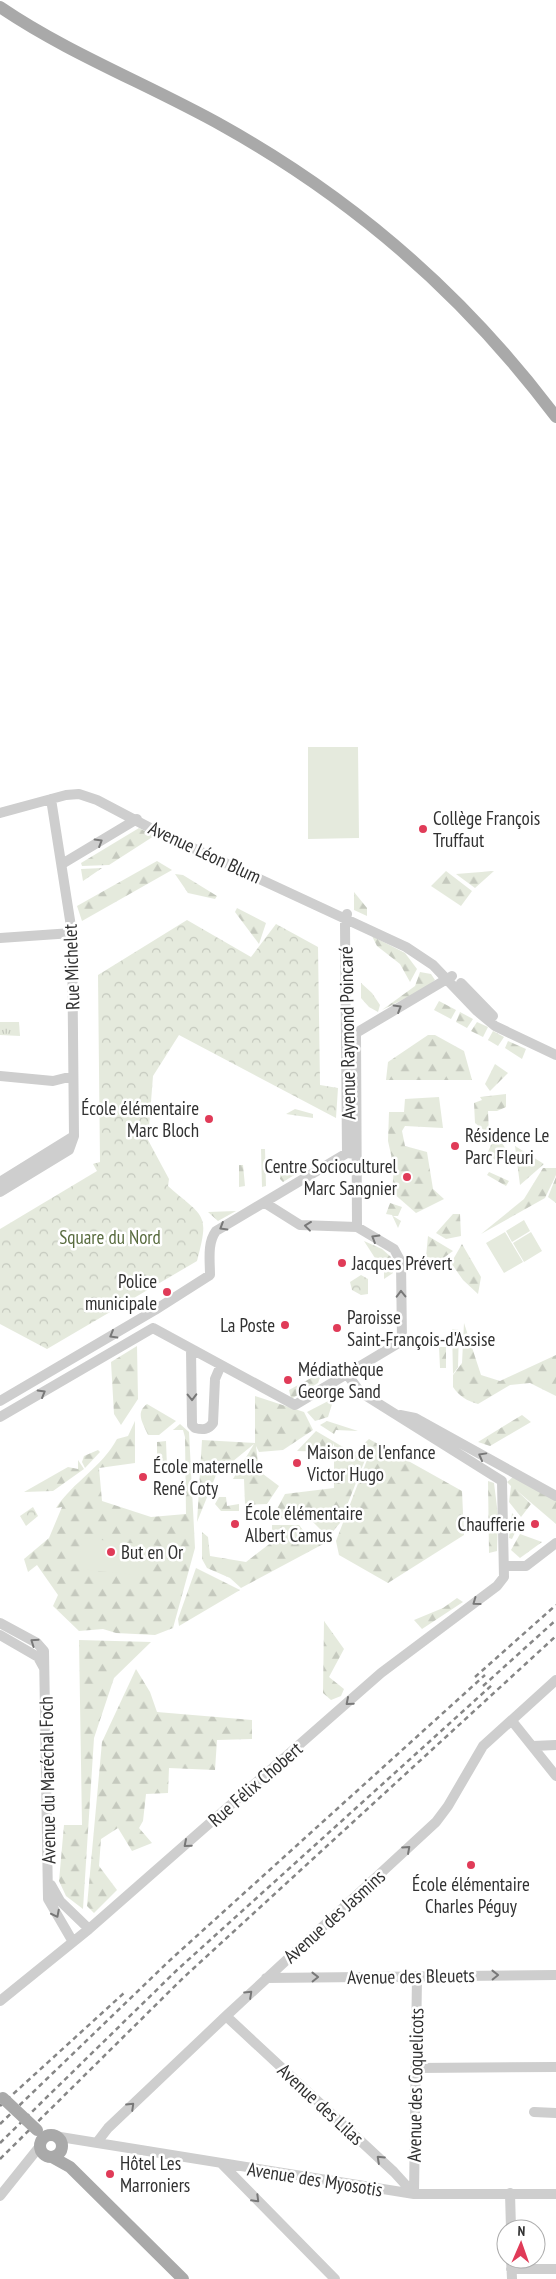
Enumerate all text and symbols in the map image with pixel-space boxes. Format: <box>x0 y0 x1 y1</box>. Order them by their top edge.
place label: Collège François Truffaut <box>433 806 540 852</box>
street label: Avenue Léon Blum <box>145 815 265 889</box>
marker: Collège François Truffaut <box>417 823 429 835</box>
one-way arrow <box>94 838 103 848</box>
street label: Rue Michelet <box>57 923 84 1010</box>
street label: Avenue Raymond Poincaré <box>333 946 361 1120</box>
one-way arrow <box>393 1005 402 1015</box>
place label: École élémentaire Marc Bloch <box>81 1096 199 1142</box>
marker: École élémentaire Marc Bloch <box>203 1113 215 1125</box>
place label: Résidence Le Parc Fleuri <box>465 1123 550 1169</box>
marker: Résidence Le Parc Fleuri <box>449 1140 461 1152</box>
place label: Centre Socioculturel Marc Sangnier <box>265 1154 398 1200</box>
marker: Centre Socioculturel Marc Sangnier <box>401 1171 413 1183</box>
one-way arrow <box>220 1221 229 1231</box>
one-way arrow <box>304 1221 312 1232</box>
park label: Square du Nord <box>59 1225 161 1249</box>
one-way arrow <box>372 1234 381 1244</box>
place label: Jacques Prévert <box>351 1251 453 1275</box>
marker: Jacques Prévert <box>336 1257 348 1269</box>
place label: Police municipale <box>85 1269 157 1315</box>
marker: Police municipale <box>161 1286 173 1298</box>
one-way arrow <box>396 1290 407 1298</box>
place label: Paroisse Saint-François-d'Assise <box>347 1305 495 1351</box>
place label: La Poste <box>220 1313 275 1337</box>
marker: La Poste <box>279 1319 291 1331</box>
marker: Paroisse Saint-François-d'Assise <box>331 1322 343 1334</box>
one-way arrow <box>110 1328 119 1338</box>
place label: Médiathèque George Sand <box>298 1357 384 1403</box>
marker: Médiathèque George Sand <box>282 1374 294 1386</box>
one-way arrow <box>37 1389 46 1399</box>
one-way arrow <box>187 1394 197 1402</box>
place label: Maison de l'enfance Victor Hugo <box>306 1440 436 1486</box>
one-way arrow <box>479 1452 488 1462</box>
place label: École maternelle René Coty <box>153 1454 263 1500</box>
marker: Maison de l'enfance Victor Hugo <box>291 1457 303 1469</box>
marker: École maternelle René Coty <box>137 1471 149 1483</box>
place label: École élémentaire Albert Camus <box>245 1501 363 1547</box>
place label: Chaufferie <box>457 1512 525 1536</box>
marker: École élémentaire Albert Camus <box>229 1518 241 1530</box>
marker: Chaufferie <box>529 1518 541 1530</box>
place label: But en Or <box>121 1540 184 1564</box>
marker: But en Or <box>105 1546 117 1558</box>
one-way arrow <box>472 1596 482 1605</box>
one-way arrow <box>30 1639 40 1648</box>
street label: Avenue du Maréchal Foch <box>34 1696 60 1864</box>
one-way arrow <box>345 1697 354 1706</box>
street label: Rue Félix Chobert <box>203 1736 308 1831</box>
one-way arrow <box>183 1838 192 1847</box>
one-way arrow <box>402 1846 411 1855</box>
marker: École élémentaire Charles Péguy <box>465 1859 477 1871</box>
street label: Avenue des Jasmins <box>278 1864 390 1968</box>
place label: École élémentaire Charles Péguy <box>412 1872 530 1918</box>
one-way arrow <box>50 1909 60 1918</box>
street label: Avenue des Bleuets <box>347 1963 475 1989</box>
one-way arrow <box>492 1970 499 1980</box>
one-way arrow <box>312 1972 319 1982</box>
one-way arrow <box>243 1991 252 2000</box>
street label: Avenue des Coquelicots <box>402 2008 428 2162</box>
street label: Avenue des Lilas <box>273 2058 369 2150</box>
one-way arrow <box>125 2103 134 2112</box>
place label: Hôtel Les Marroniers <box>120 2151 190 2197</box>
street label: Avenue des Myosotis <box>246 2156 384 2202</box>
one-way arrow <box>376 2156 385 2165</box>
marker: Hôtel Les Marroniers <box>104 2168 116 2180</box>
one-way arrow <box>250 2193 259 2202</box>
north arrow <box>496 2219 546 2269</box>
text: N <box>517 2222 526 2240</box>

